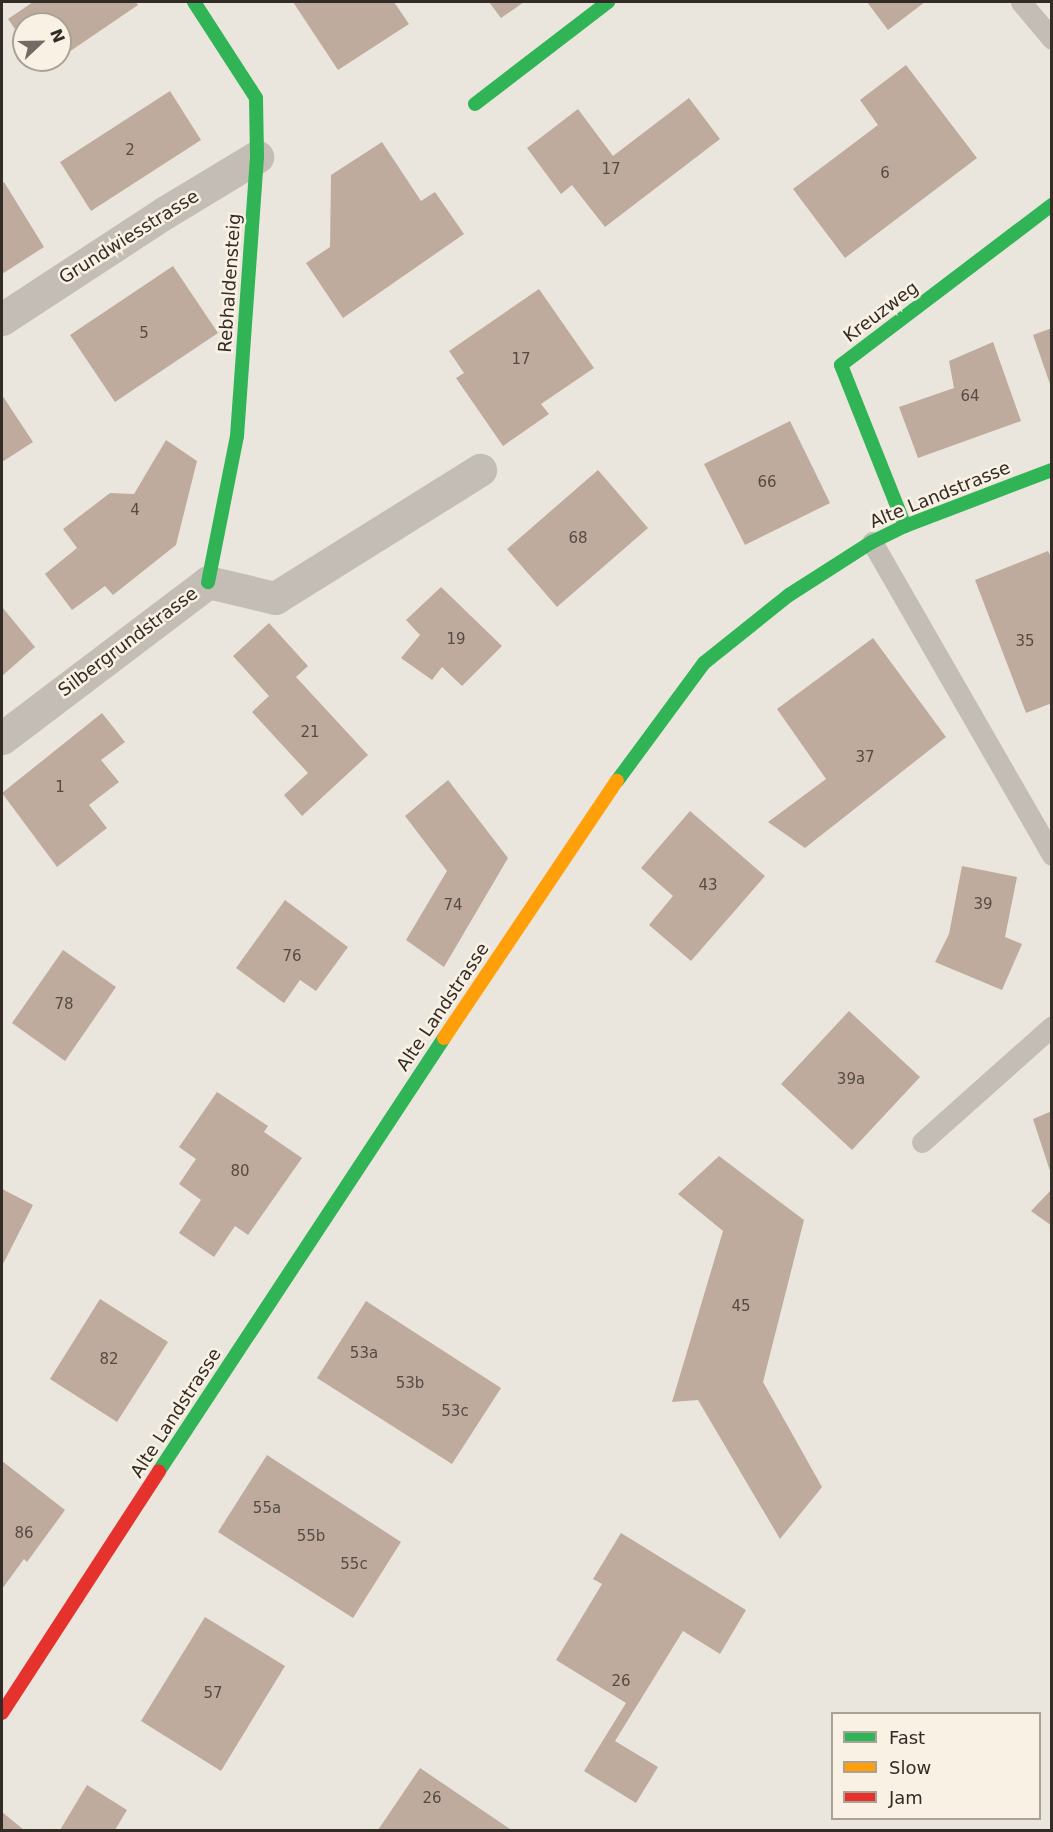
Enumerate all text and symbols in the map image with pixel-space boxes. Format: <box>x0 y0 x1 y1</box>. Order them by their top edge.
north arrow <box>12 12 72 72</box>
text: N <box>46 26 69 46</box>
house number: 2 <box>125 142 135 160</box>
house number: 17 <box>601 161 621 179</box>
house number: 6 <box>880 165 890 183</box>
street label: Grundwiesstrasse <box>55 185 203 289</box>
street label: Rebhaldensteig <box>214 213 246 353</box>
street label: Kreuzweg <box>839 277 923 347</box>
house number: 5 <box>139 325 149 343</box>
house number: 17 <box>511 351 531 369</box>
house number: 64 <box>960 388 980 406</box>
street label: Alte Landstrasse <box>867 457 1013 533</box>
house number: 66 <box>757 474 777 492</box>
house number: 4 <box>130 502 140 520</box>
house number: 68 <box>568 530 588 548</box>
street label: Silbergrundstrasse <box>54 583 202 701</box>
house number: 19 <box>446 631 466 649</box>
house number: 35 <box>1015 633 1035 651</box>
house number: 21 <box>300 724 320 742</box>
house number: 37 <box>855 749 875 767</box>
house number: 1 <box>55 779 65 797</box>
house number: 43 <box>698 877 718 895</box>
house number: 39 <box>973 896 993 914</box>
house number: 74 <box>443 897 463 915</box>
street label: Alte Landstrasse <box>392 939 494 1075</box>
house number: 76 <box>282 948 302 966</box>
house number: 78 <box>54 996 74 1014</box>
house number: 39a <box>837 1071 865 1089</box>
house number: 80 <box>230 1163 250 1181</box>
house number: 45 <box>731 1298 751 1316</box>
street label: Alte Landstrasse <box>126 1344 226 1482</box>
house number: 53a <box>350 1345 378 1363</box>
house number: 82 <box>99 1351 119 1369</box>
house number: 53b <box>396 1375 424 1393</box>
house number: 53c <box>441 1403 469 1421</box>
house number: 55a <box>253 1500 281 1518</box>
house number: 86 <box>14 1525 34 1543</box>
house number: 55b <box>297 1528 325 1546</box>
house number: 55c <box>340 1556 368 1574</box>
house number: 26 <box>611 1673 631 1691</box>
house number: 57 <box>203 1685 223 1703</box>
legend <box>831 1712 1041 1820</box>
text: Fast <box>889 1727 925 1748</box>
text: Slow <box>889 1757 931 1778</box>
text: Jam <box>889 1787 923 1808</box>
house number: 26 <box>422 1790 442 1808</box>

